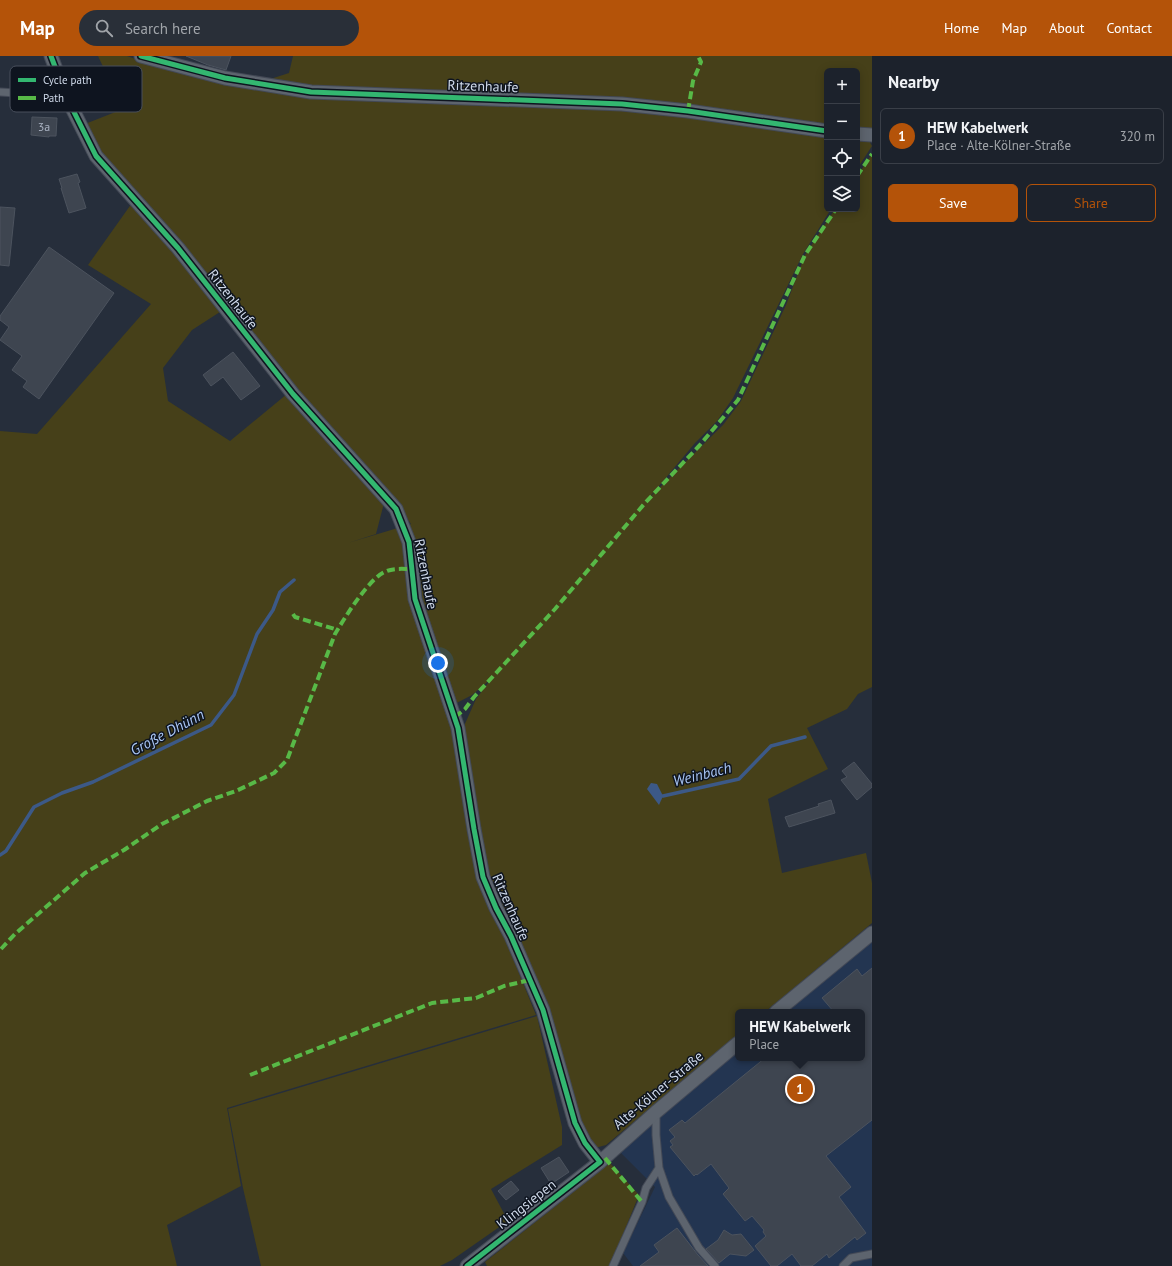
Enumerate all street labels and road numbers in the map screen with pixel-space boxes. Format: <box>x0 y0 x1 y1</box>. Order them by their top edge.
street label: Ritzenhaufe <box>447 76 519 96</box>
street label: Ritzenhaufe <box>204 265 262 333</box>
street label: Ritzenhaufe <box>410 537 442 611</box>
street label: Ritzenhaufe <box>488 871 534 943</box>
street label: Alte-Kölner-Straße <box>609 1047 707 1133</box>
street label: Klingsiepen <box>493 1175 559 1233</box>

